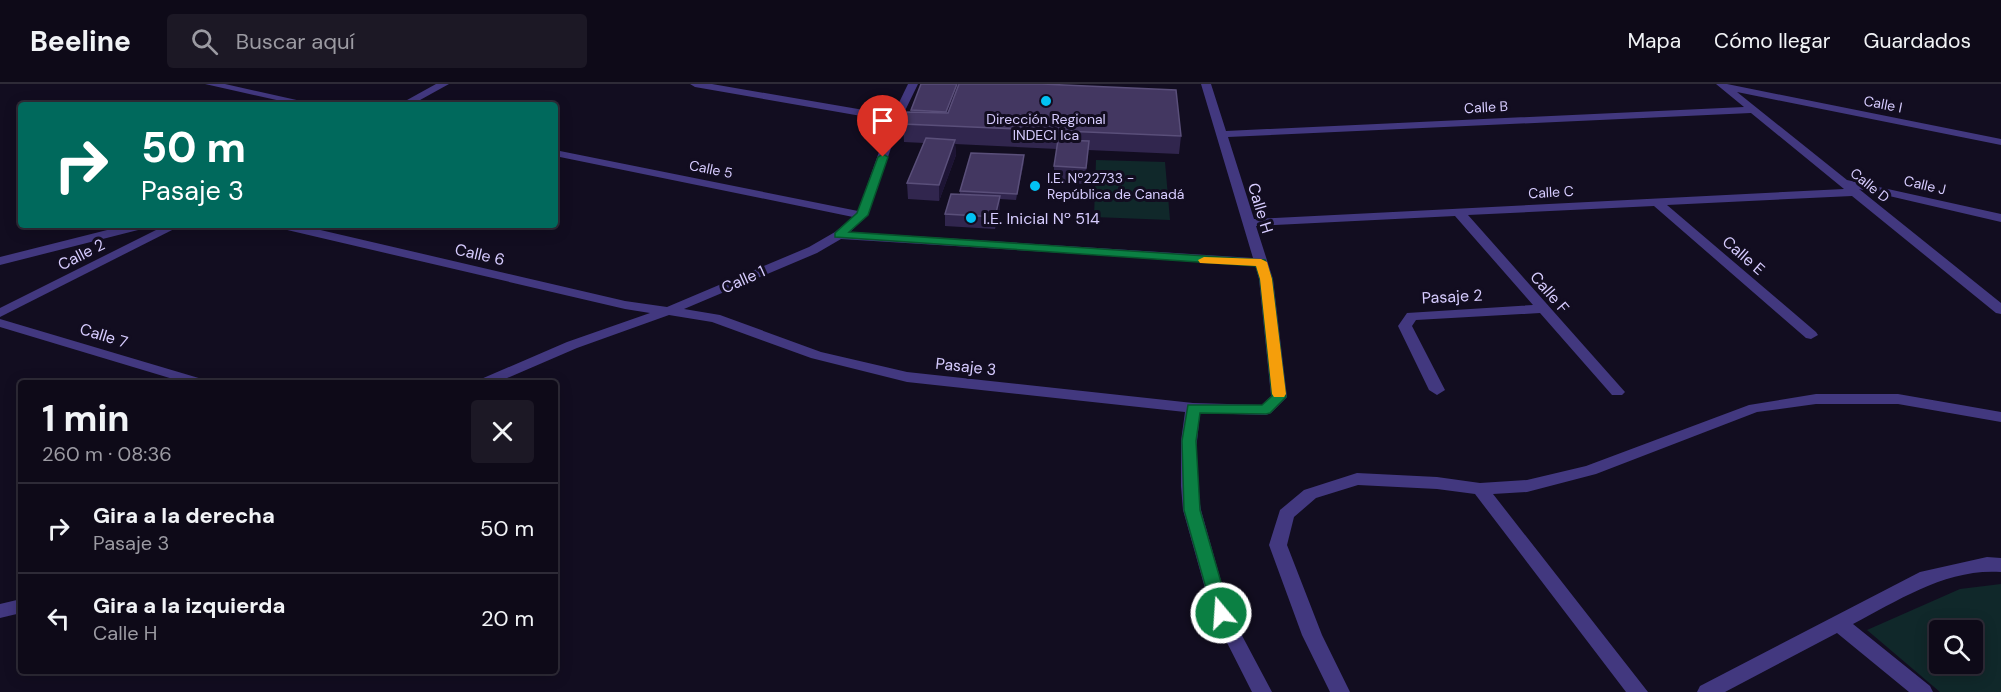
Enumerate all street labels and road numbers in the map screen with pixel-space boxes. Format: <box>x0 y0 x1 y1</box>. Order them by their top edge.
street label: Calle I <box>1862 91 1904 117</box>
street label: Calle B <box>1464 97 1508 117</box>
street label: Calle 5 <box>688 156 734 182</box>
street label: Calle D <box>1847 164 1893 206</box>
street label: Calle J <box>1902 171 1948 199</box>
street label: Calle H <box>1243 180 1278 236</box>
street label: Calle C <box>1528 182 1574 202</box>
street label: Calle E <box>1718 231 1769 280</box>
street label: Calle 2 <box>54 234 108 275</box>
street label: Calle 6 <box>453 239 507 270</box>
street label: Calle 1 <box>718 261 768 298</box>
street label: Calle F <box>1526 267 1574 318</box>
street label: Pasaje 2 <box>1421 284 1483 309</box>
street label: Calle 7 <box>77 318 130 353</box>
street label: Pasaje 3 <box>934 353 997 380</box>

